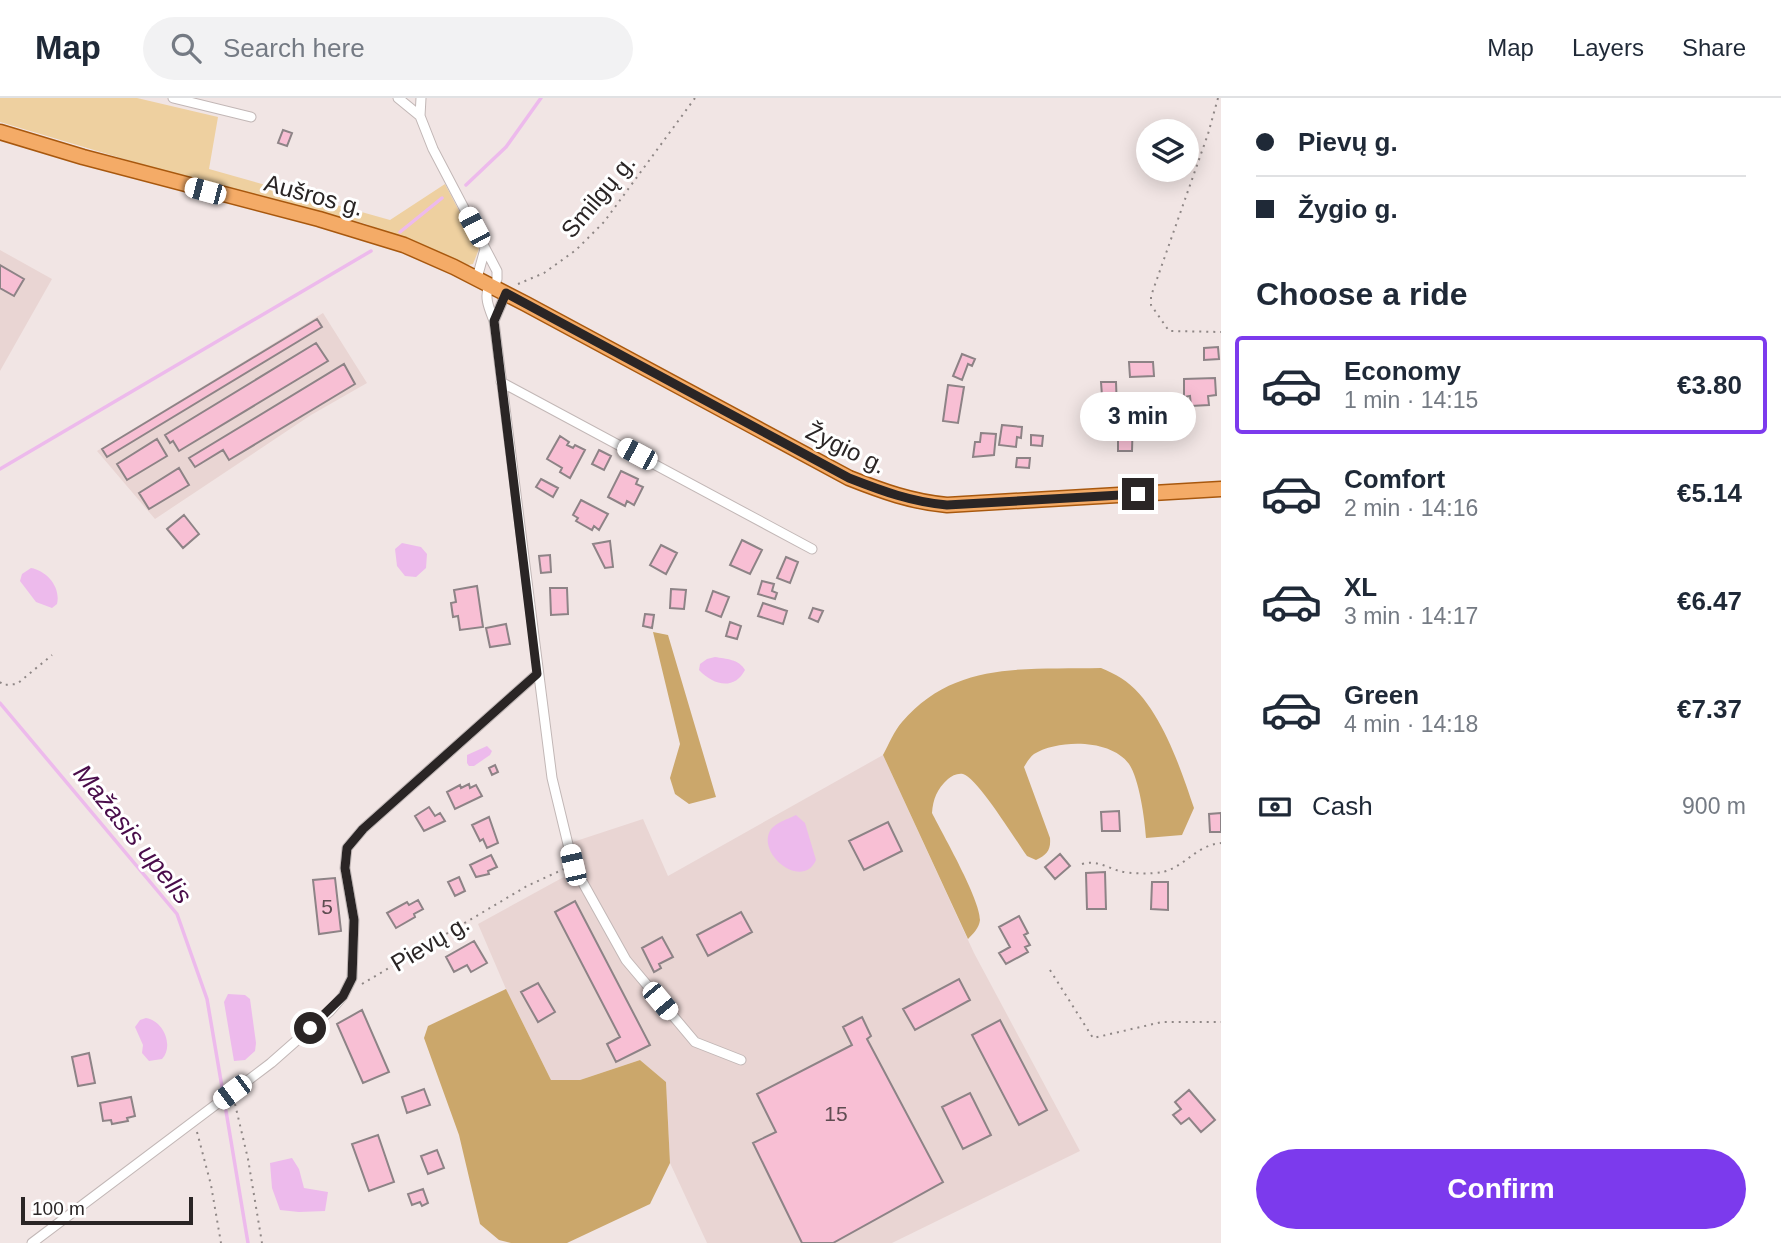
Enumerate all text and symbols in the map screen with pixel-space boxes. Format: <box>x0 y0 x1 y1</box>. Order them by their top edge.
search box <box>143 17 633 80</box>
text: Map <box>35 29 101 66</box>
icon: search <box>167 29 205 67</box>
text: Search here <box>223 33 365 63</box>
text: Map <box>1487 34 1534 61</box>
text: Layers <box>1572 34 1644 61</box>
text: Share <box>1682 34 1746 61</box>
map controls <box>1136 119 1199 182</box>
button: layers <box>1136 119 1199 182</box>
text: Pievų g. <box>1298 127 1398 157</box>
street label: Smilgų g. <box>556 149 640 243</box>
street label: Aušros g. <box>262 169 366 221</box>
car <box>182 175 229 207</box>
text: Žygio g. <box>1298 194 1398 224</box>
car <box>455 204 494 250</box>
text: Choose a ride <box>1256 276 1468 312</box>
icon: car <box>1260 354 1323 417</box>
text: Economy <box>1344 356 1461 386</box>
text: €3.80 <box>1677 370 1742 400</box>
text: 1 min · 14:15 <box>1344 387 1478 413</box>
callout: 3 min <box>1080 392 1196 442</box>
text: 3 min <box>1108 403 1168 429</box>
street label: Žygio g. <box>802 417 890 479</box>
car <box>614 435 661 473</box>
icon: car <box>1260 462 1323 525</box>
text: Comfort <box>1344 464 1445 494</box>
route end <box>1122 478 1154 510</box>
text: €5.14 <box>1677 478 1742 508</box>
text: 2 min · 14:16 <box>1344 495 1478 521</box>
icon: car <box>1260 570 1323 633</box>
text: XL <box>1344 572 1377 602</box>
text: €6.47 <box>1677 586 1742 616</box>
text: 3 min · 14:17 <box>1344 603 1478 629</box>
icon: car <box>1260 678 1323 741</box>
text: Green <box>1344 680 1419 710</box>
text: €7.37 <box>1677 694 1742 724</box>
text: 4 min · 14:18 <box>1344 711 1478 737</box>
water label: Mažasis upelis <box>68 758 198 910</box>
icon: cash <box>1256 788 1294 826</box>
text: Cash <box>1312 791 1373 821</box>
text: 900 m <box>1682 793 1746 819</box>
car <box>559 842 588 888</box>
house number: 5 <box>321 895 333 918</box>
street label: Pievų g. <box>386 909 474 977</box>
car <box>639 978 682 1024</box>
route start <box>294 1012 326 1044</box>
car <box>209 1071 256 1113</box>
house number: 15 <box>824 1102 848 1125</box>
button: Confirm <box>1256 1149 1746 1229</box>
scale bar <box>21 1194 192 1226</box>
text: 100 m <box>32 1198 85 1219</box>

